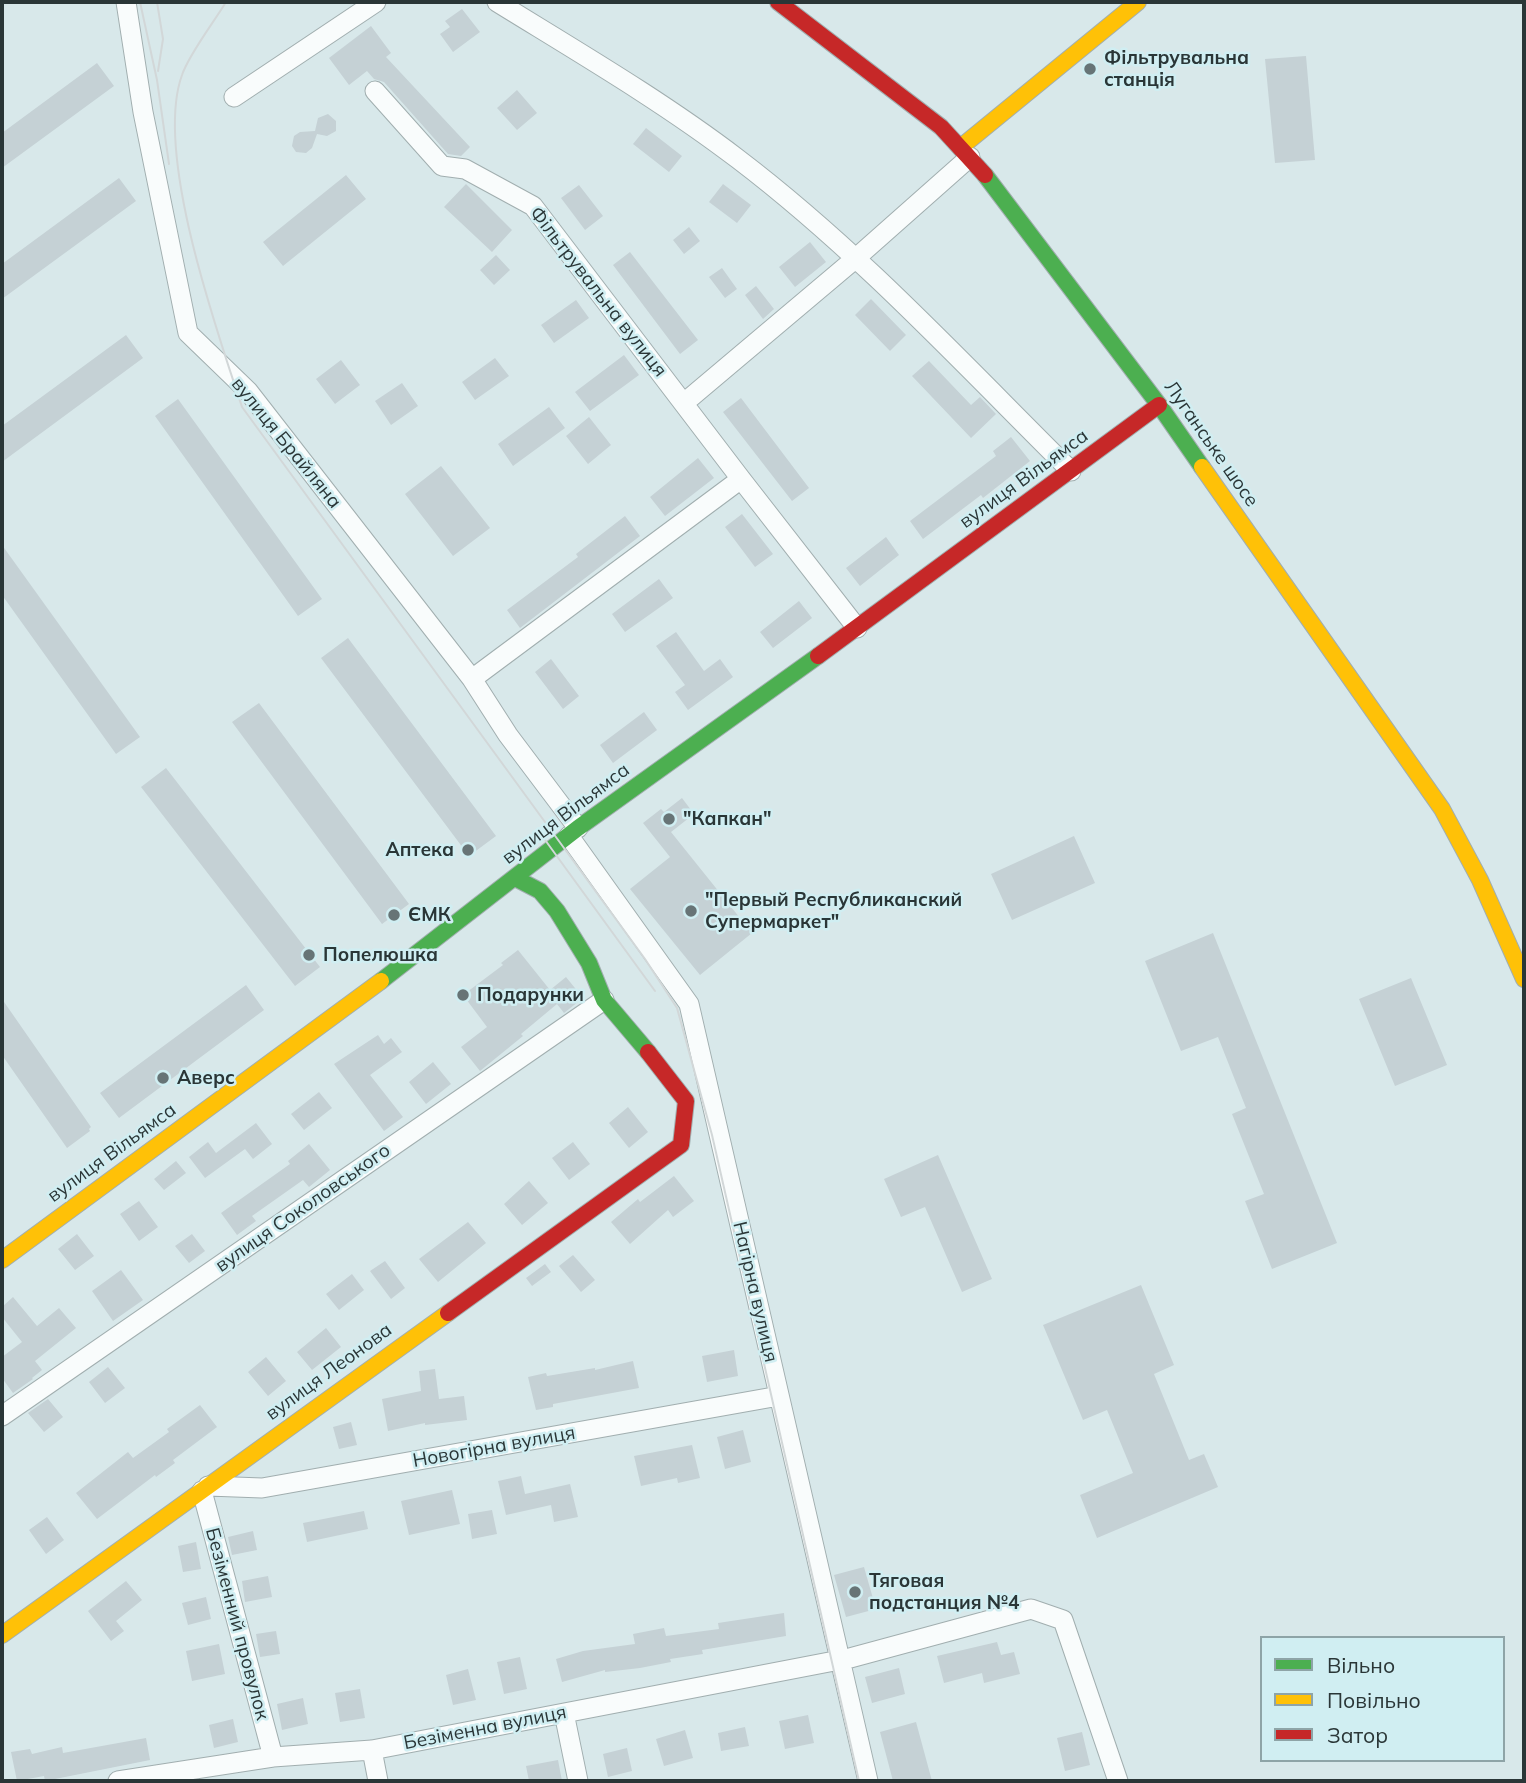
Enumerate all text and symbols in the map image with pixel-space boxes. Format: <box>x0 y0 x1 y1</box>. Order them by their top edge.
place label: Фільтрувальна станція <box>1104 47 1249 91</box>
marker: Фільтрувальна станція <box>1082 61 1098 77</box>
street label: Фільтрувальна вулиця <box>525 203 671 381</box>
street label: вулиця Брайляна <box>226 373 346 513</box>
street label: Луганське шосе <box>1159 377 1263 511</box>
street label: вулиця Вільямса <box>955 425 1093 533</box>
street label: вулиця Вільямса <box>498 759 634 869</box>
place label: "Капкан" <box>683 808 771 830</box>
marker: "Капкан" <box>661 811 677 827</box>
place label: Аптека <box>385 839 454 861</box>
marker: Аптека <box>460 842 476 858</box>
place label: "Первый Республиканский Супермаркет" <box>705 889 962 933</box>
marker: "Первый Республиканский Супермаркет" <box>683 903 699 919</box>
place label: ЄМК <box>408 904 451 926</box>
marker: ЄМК <box>386 907 402 923</box>
place label: Попелюшка <box>323 944 438 966</box>
marker: Попелюшка <box>301 947 317 963</box>
place label: Подарунки <box>477 984 584 1006</box>
marker: Подарунки <box>455 987 471 1003</box>
place label: Аверс <box>177 1067 235 1089</box>
marker: Аверс <box>155 1070 171 1086</box>
street label: вулиця Вільямса <box>43 1099 181 1207</box>
street label: вулиця Соколовського <box>211 1139 395 1277</box>
street label: Нагірна вулиця <box>728 1219 782 1365</box>
street label: вулиця Леонова <box>261 1319 397 1425</box>
street label: Новогірна вулиця <box>411 1421 577 1473</box>
street label: Безіменний провулок <box>200 1525 274 1723</box>
place label: Тяговая подстанция №4 <box>869 1570 1019 1614</box>
marker: Тяговая подстанция №4 <box>847 1584 863 1600</box>
legend <box>1260 1636 1505 1762</box>
text: Вільно <box>1327 1652 1395 1678</box>
text: Повільно <box>1327 1687 1421 1713</box>
street label: Безіменна вулиця <box>402 1701 568 1755</box>
text: Затор <box>1327 1722 1388 1748</box>

